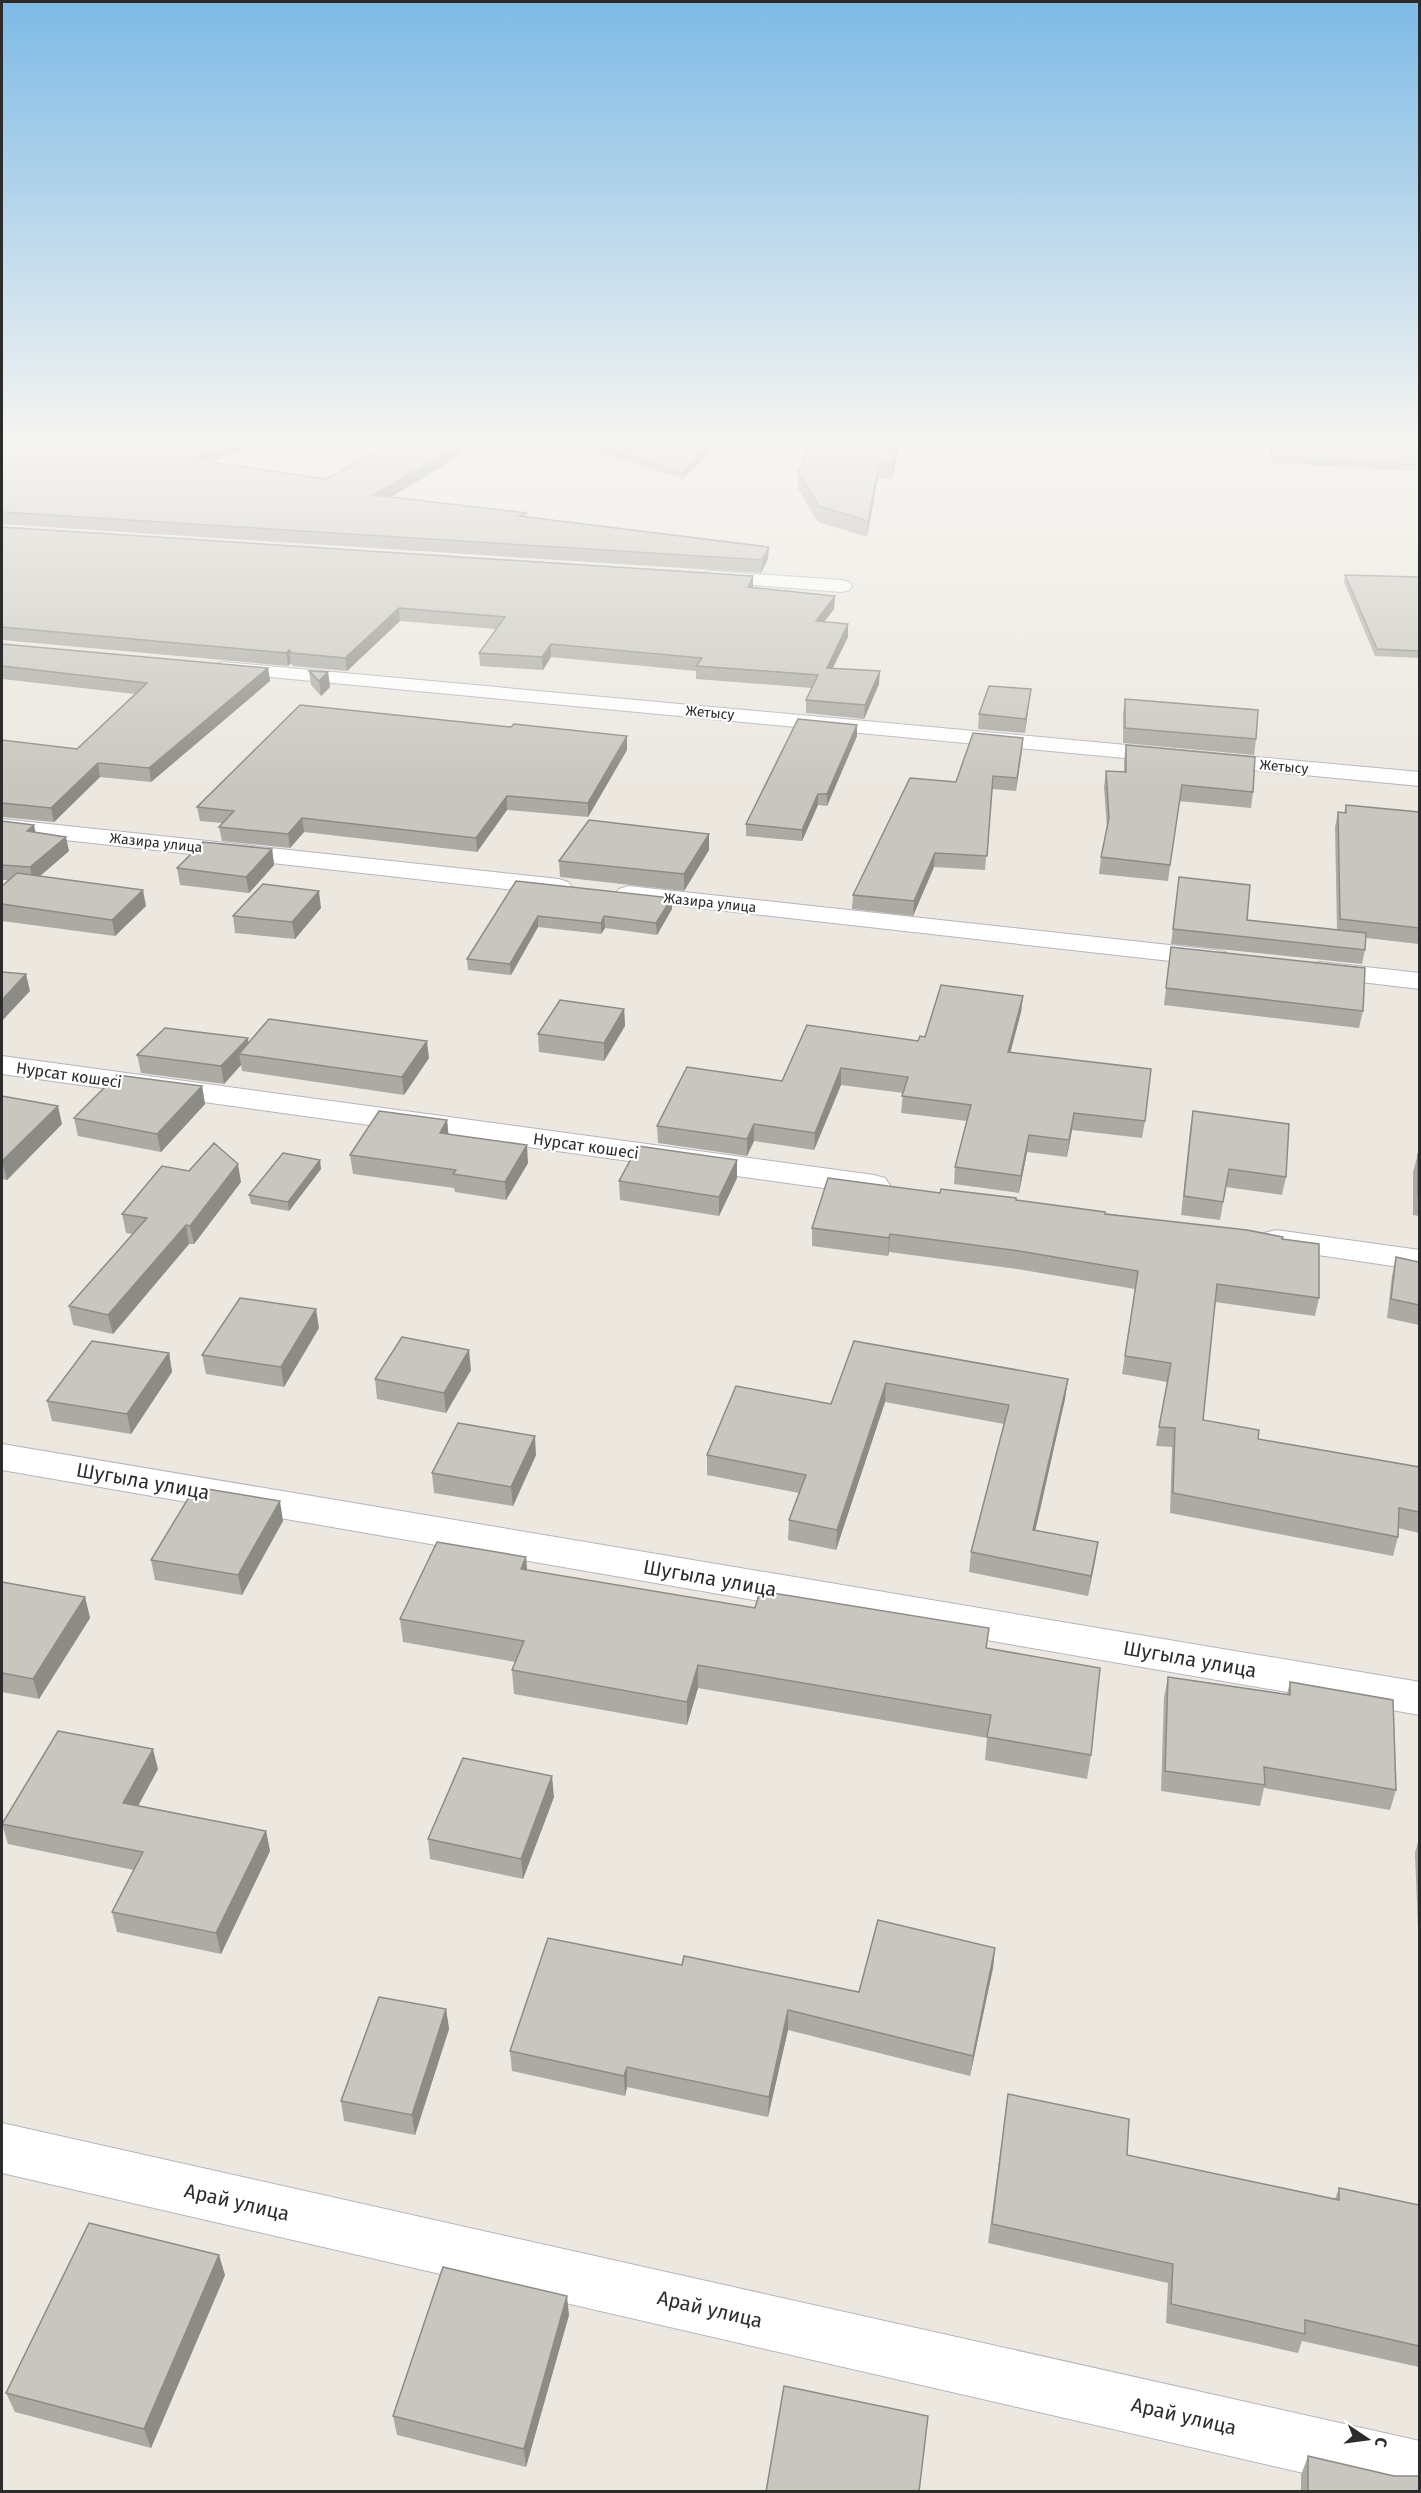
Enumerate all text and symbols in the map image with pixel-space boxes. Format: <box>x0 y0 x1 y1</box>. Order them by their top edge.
street label: Жетысу <box>685 702 735 724</box>
street label: Жетысу <box>1259 756 1309 778</box>
street label: Жазира улица <box>109 830 203 856</box>
street label: Жазира улица <box>663 890 757 916</box>
street label: Нурсат кошесi <box>15 1058 123 1092</box>
street label: Нурсат кошесi <box>532 1129 640 1163</box>
street label: Шугыла улица <box>74 1457 212 1505</box>
street label: Шугыла улица <box>641 1554 779 1602</box>
street label: Шугыла улица <box>1121 1635 1259 1683</box>
street label: Арай улица <box>182 2178 292 2226</box>
street label: Арай улица <box>655 2285 765 2333</box>
street label: Арай улица <box>1129 2392 1239 2440</box>
north arrow <box>1337 2409 1397 2469</box>
text: С <box>1371 2436 1391 2450</box>

